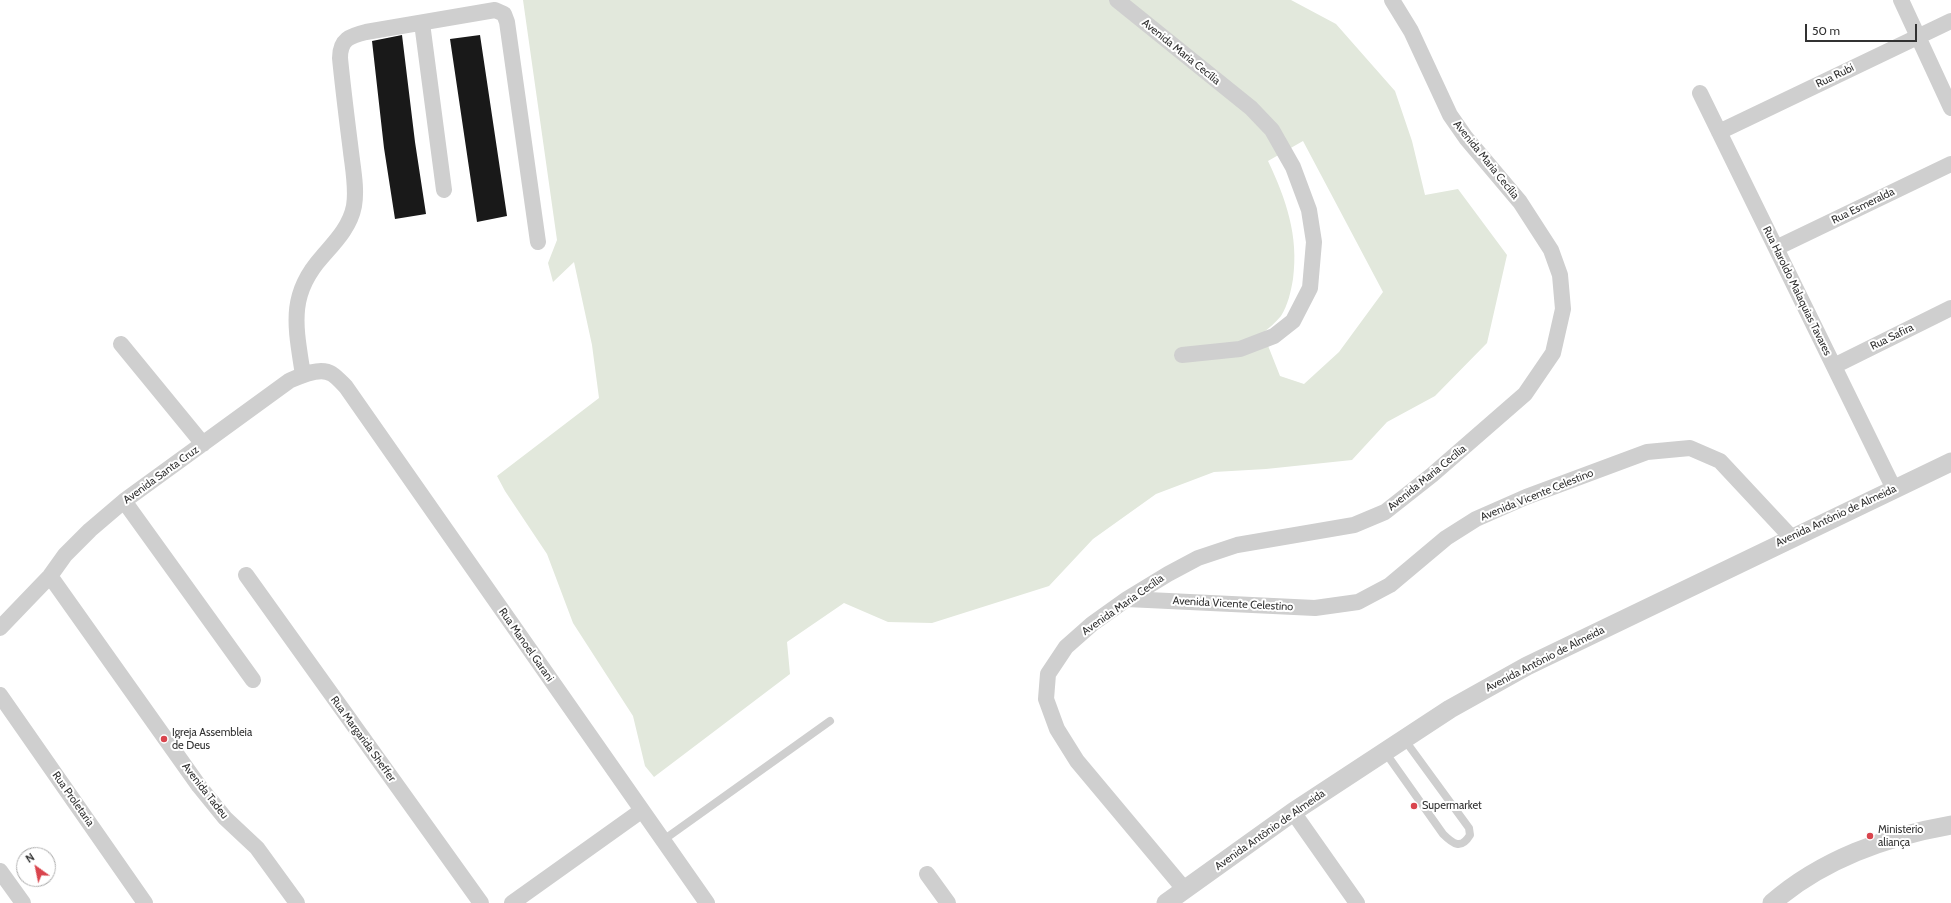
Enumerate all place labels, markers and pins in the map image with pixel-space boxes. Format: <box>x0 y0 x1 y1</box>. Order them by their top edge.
place label: Igreja Assembleia de Deus <box>172 726 252 752</box>
marker: Igreja Assembleia de Deus <box>159 734 169 744</box>
place label: Supermarket <box>1422 799 1482 813</box>
marker: Supermarket <box>1409 801 1419 811</box>
place label: Ministerio aliança <box>1878 823 1923 849</box>
marker: Ministerio aliança <box>1865 831 1875 841</box>

